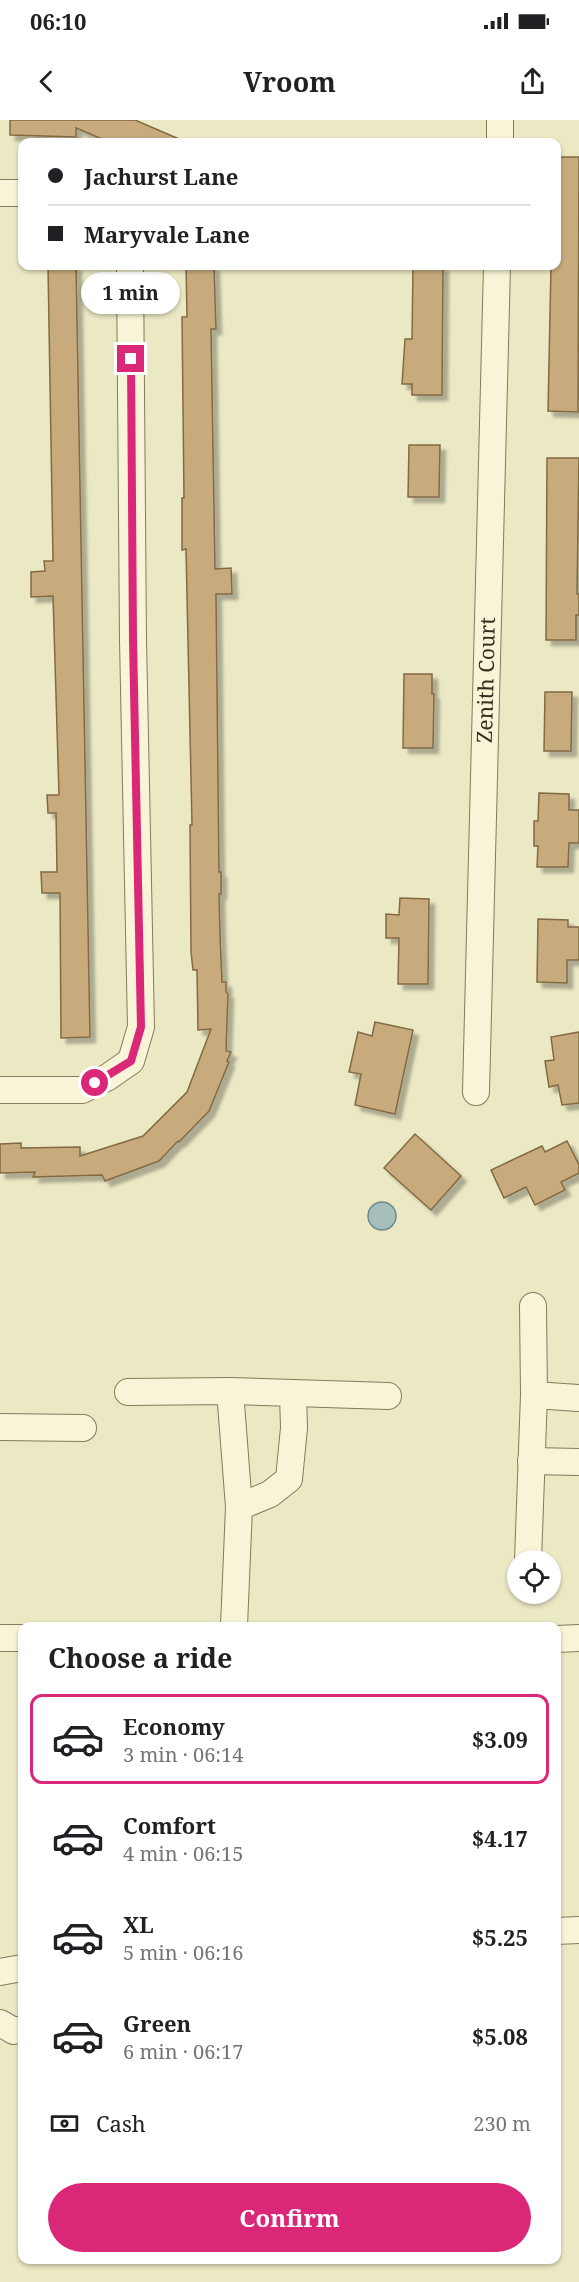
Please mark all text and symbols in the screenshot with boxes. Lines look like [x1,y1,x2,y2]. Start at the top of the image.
text: 06:10 [30,6,86,36]
text: Vroom [243,63,336,100]
icon: back [30,65,63,98]
icon: share [516,65,549,98]
text: Jachurst Lane [84,161,238,191]
text: Maryvale Lane [84,219,250,249]
callout: 1 min [82,272,180,314]
text: 1 min [102,279,159,306]
route end [117,345,144,372]
street label: Zenith Court [470,617,501,743]
route start [81,1069,108,1096]
map controls [507,1550,561,1604]
button: locate [507,1550,561,1604]
text: Choose a ride [48,1639,233,1676]
text: Economy [123,1711,225,1741]
icon: car [51,1712,105,1766]
text: $3.09 [472,1724,528,1754]
text: 3 min · 06:14 [123,1741,243,1768]
text: Comfort [123,1810,216,1840]
icon: car [51,1811,105,1865]
text: $4.17 [472,1823,528,1853]
text: 4 min · 06:15 [123,1840,243,1867]
text: XL [123,1909,154,1939]
icon: car [51,1910,105,1964]
text: $5.25 [472,1922,528,1952]
text: 5 min · 06:16 [123,1939,243,1966]
text: Green [123,2008,191,2038]
icon: car [51,2009,105,2063]
text: $5.08 [472,2021,528,2051]
text: 6 min · 06:17 [123,2038,243,2065]
icon: cash [48,2107,81,2140]
text: Cash [96,2108,146,2138]
text: 230 m [473,2110,531,2137]
button: Confirm [48,2183,531,2252]

